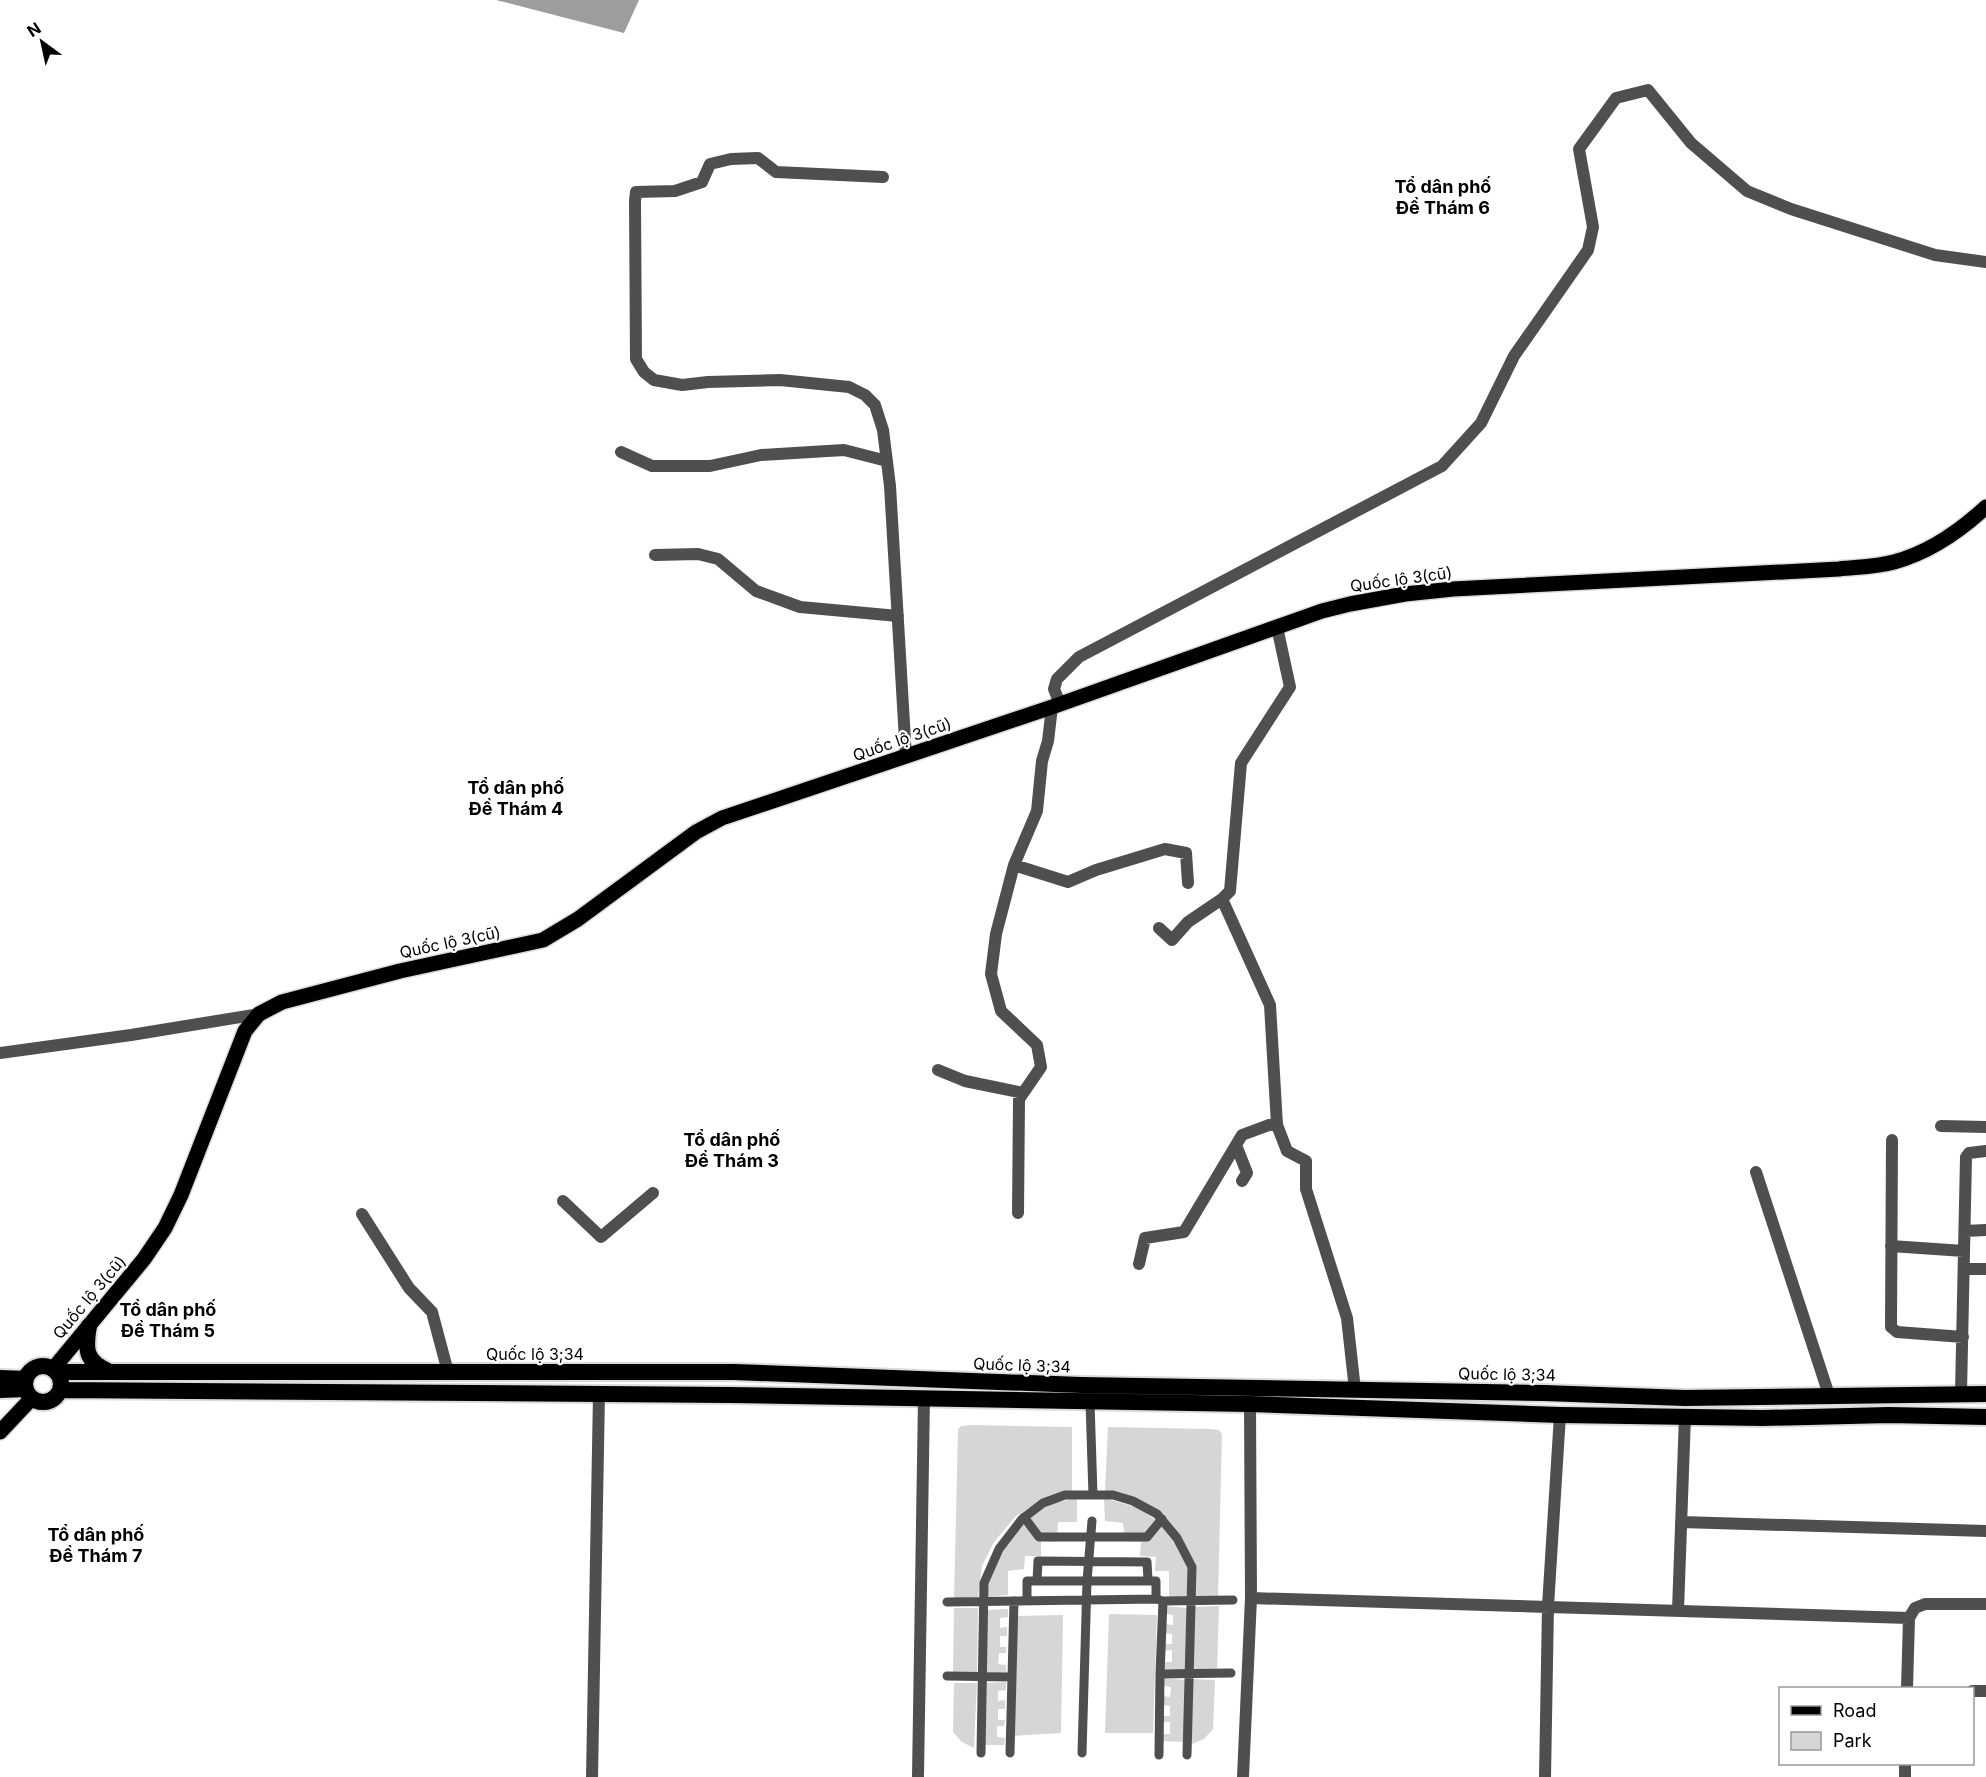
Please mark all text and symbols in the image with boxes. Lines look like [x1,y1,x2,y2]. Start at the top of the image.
north arrow [12,12,72,72]
text: N [23,18,44,41]
district label: Tổ dân phố Đề Thám 6 [1395,176,1491,218]
street label: Quốc lộ 3(cũ) [1349,562,1453,596]
street label: Quốc lộ 3(cũ) [850,713,954,765]
district label: Tổ dân phố Đề Thám 4 [468,777,564,819]
street label: Quốc lộ 3(cũ) [398,922,502,962]
district label: Tổ dân phố Đề Thám 3 [684,1129,780,1171]
street label: Quốc lộ 3(cũ) [48,1251,130,1343]
district label: Tổ dân phố Đề Thám 5 [120,1299,216,1341]
street label: Quốc lộ 3;34 [486,1344,584,1364]
street label: Quốc lộ 3;34 [973,1353,1071,1377]
street label: Quốc lộ 3;34 [1458,1363,1556,1385]
district label: Tổ dân phố Đề Thám 7 [48,1524,144,1566]
legend [1779,1687,1974,1765]
text: Road [1833,1700,1876,1721]
text: Park [1833,1730,1872,1751]

